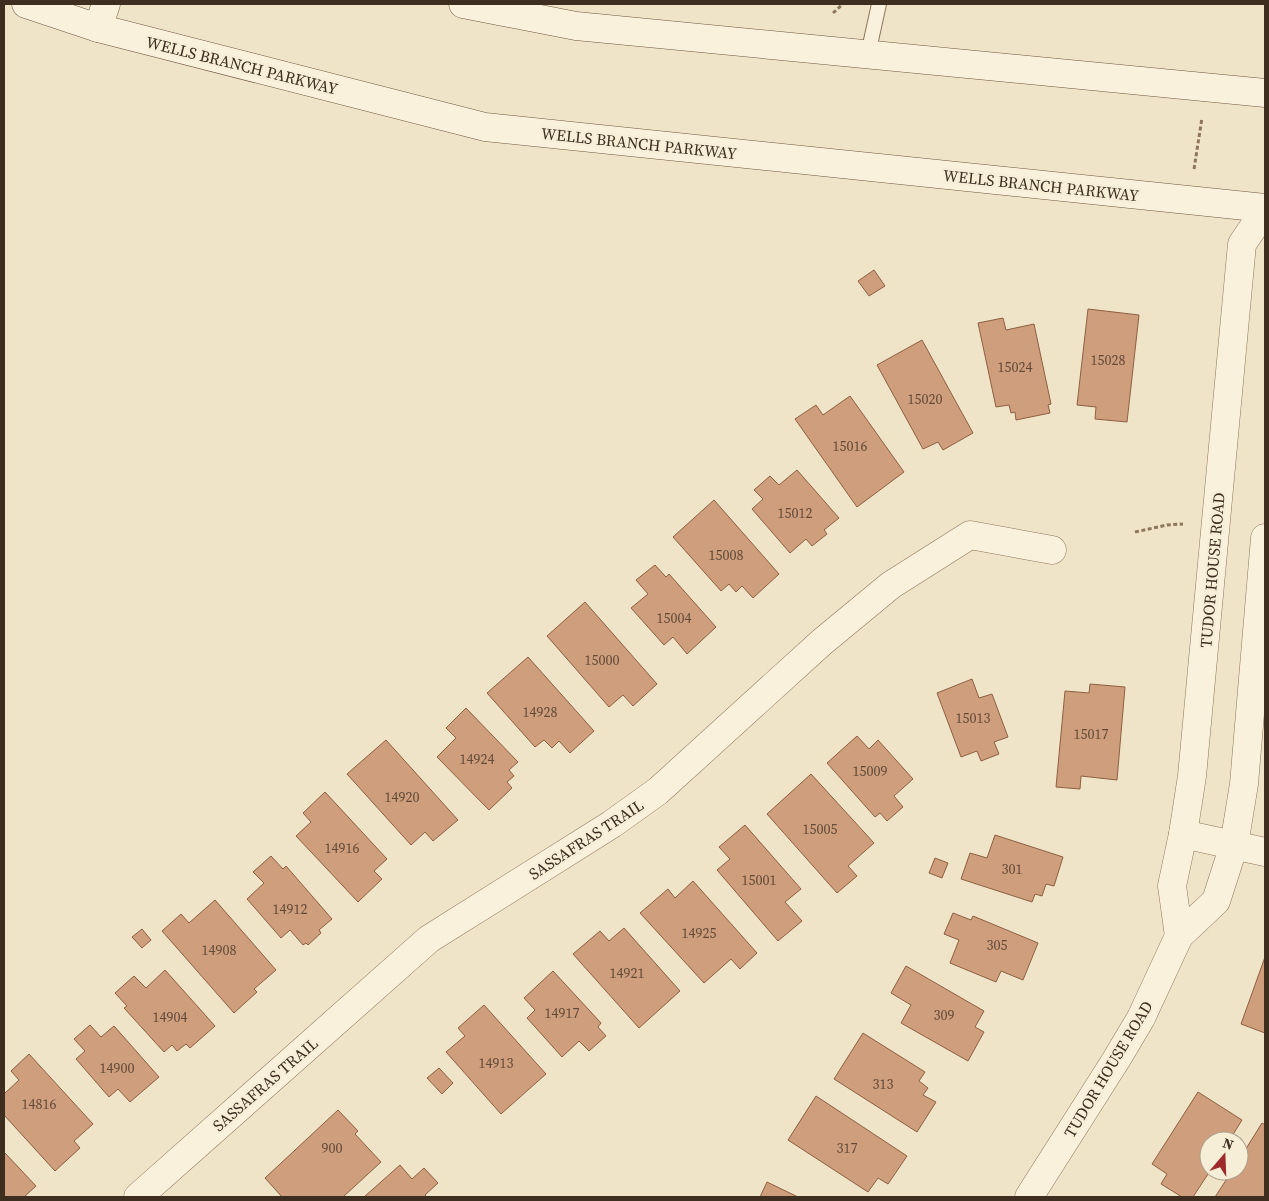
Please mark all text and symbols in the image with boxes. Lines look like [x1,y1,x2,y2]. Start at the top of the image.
street label: WELLS BRANCH PARKWAY [144,31,340,99]
street label: WELLS BRANCH PARKWAY [540,122,738,164]
street label: WELLS BRANCH PARKWAY [942,164,1140,206]
house number: 15028 [1091,350,1126,370]
house number: 15024 [998,357,1033,377]
house number: 15020 [908,389,943,409]
house number: 15016 [833,436,868,456]
street label: TUDOR HOUSE ROAD [1194,491,1230,649]
house number: 15012 [778,503,813,523]
house number: 15008 [709,545,744,565]
house number: 15004 [657,608,692,628]
house number: 15000 [585,650,620,670]
house number: 14928 [523,702,558,722]
house number: 15013 [956,708,991,728]
house number: 15017 [1074,724,1109,744]
house number: 14924 [460,749,495,769]
house number: 15009 [853,761,888,781]
house number: 14920 [385,787,420,807]
street label: SASSAFRAS TRAIL [524,794,648,884]
house number: 15005 [803,819,838,839]
house number: 14916 [325,838,360,858]
house number: 301 [1002,859,1023,879]
house number: 15001 [742,870,777,890]
house number: 14912 [273,899,308,919]
house number: 14925 [682,923,717,943]
house number: 305 [987,935,1008,955]
house number: 14908 [202,940,237,960]
house number: 14921 [610,963,645,983]
street label: TUDOR HOUSE ROAD [1058,997,1158,1141]
house number: 14917 [545,1003,580,1023]
house number: 309 [934,1005,955,1025]
house number: 14904 [153,1007,188,1027]
street label: SASSAFRAS TRAIL [208,1032,322,1136]
house number: 14913 [479,1053,514,1073]
house number: 14900 [100,1058,135,1078]
house number: 313 [873,1074,894,1094]
house number: 14816 [22,1094,57,1114]
north arrow [1199,1131,1249,1181]
text: N [1220,1133,1236,1155]
house number: 900 [322,1138,343,1158]
house number: 317 [837,1138,858,1158]

